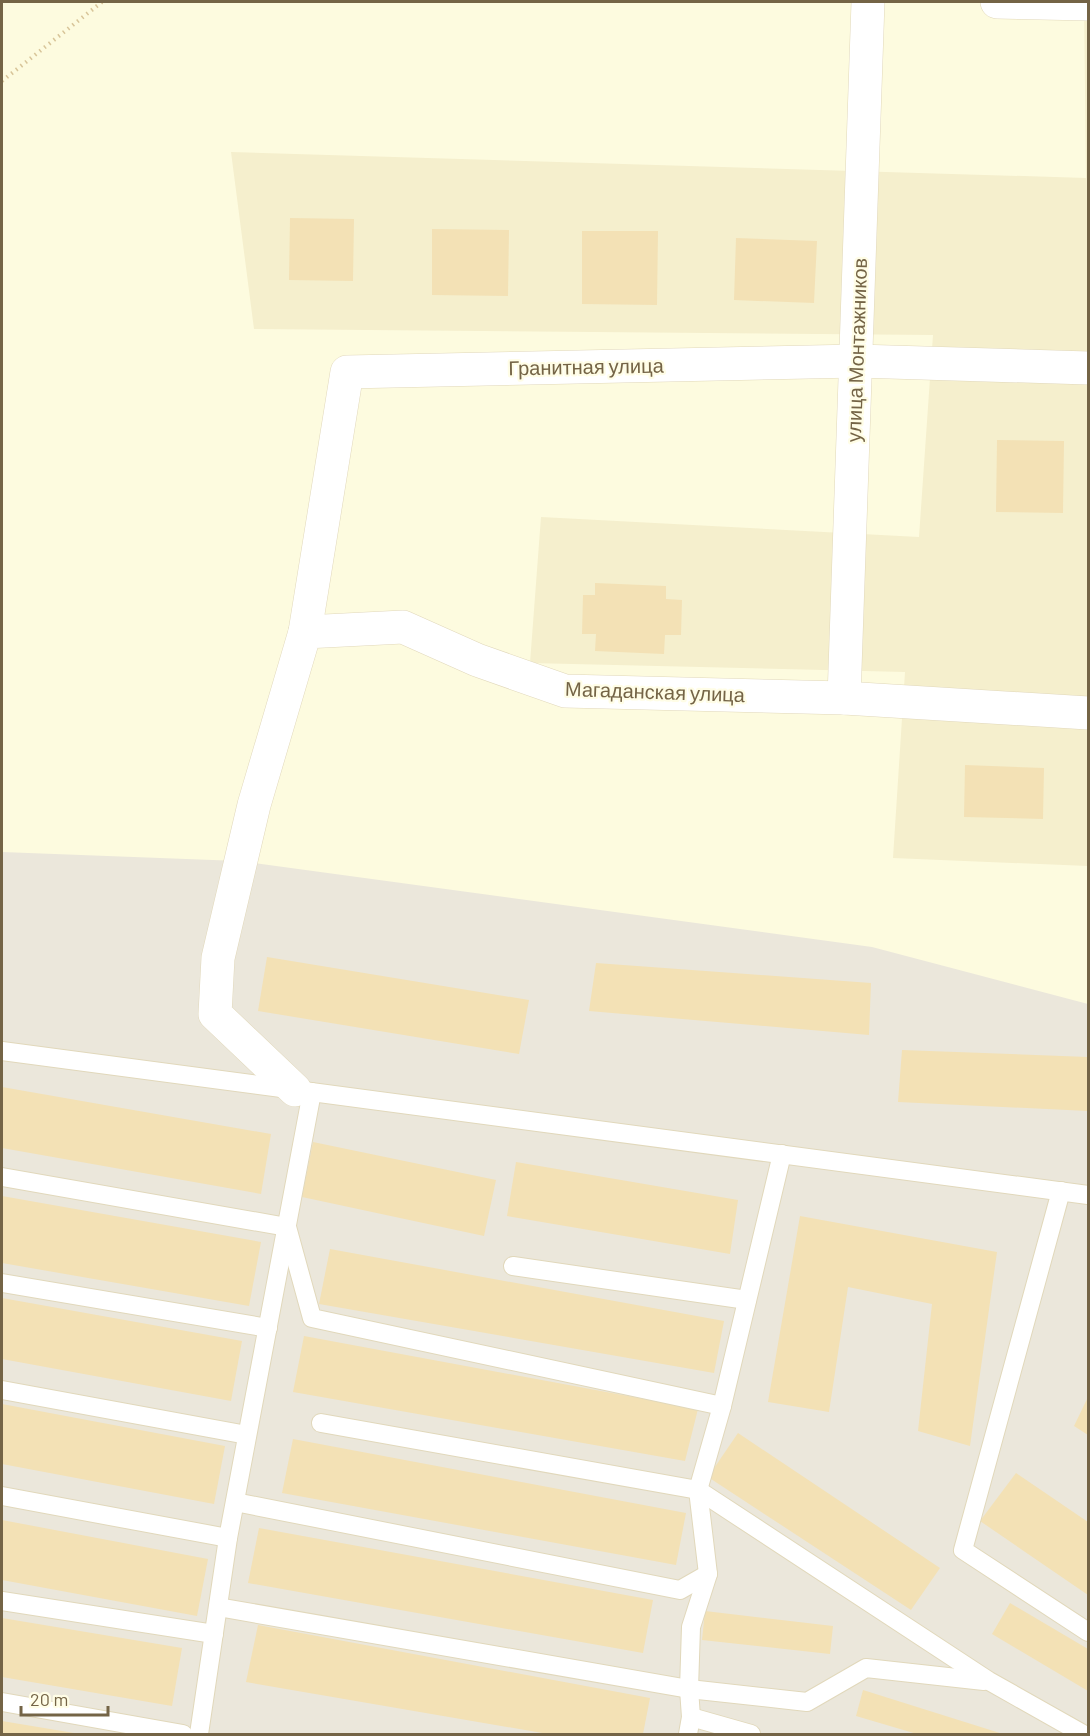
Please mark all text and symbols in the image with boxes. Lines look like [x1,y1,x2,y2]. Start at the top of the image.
street label: улица Монтажников [841,257,871,443]
street label: Гранитная улица [508,353,665,379]
street label: Магаданская улица [565,676,746,706]
scale bar [21,1679,108,1717]
text: 20 m [30,1688,68,1710]

